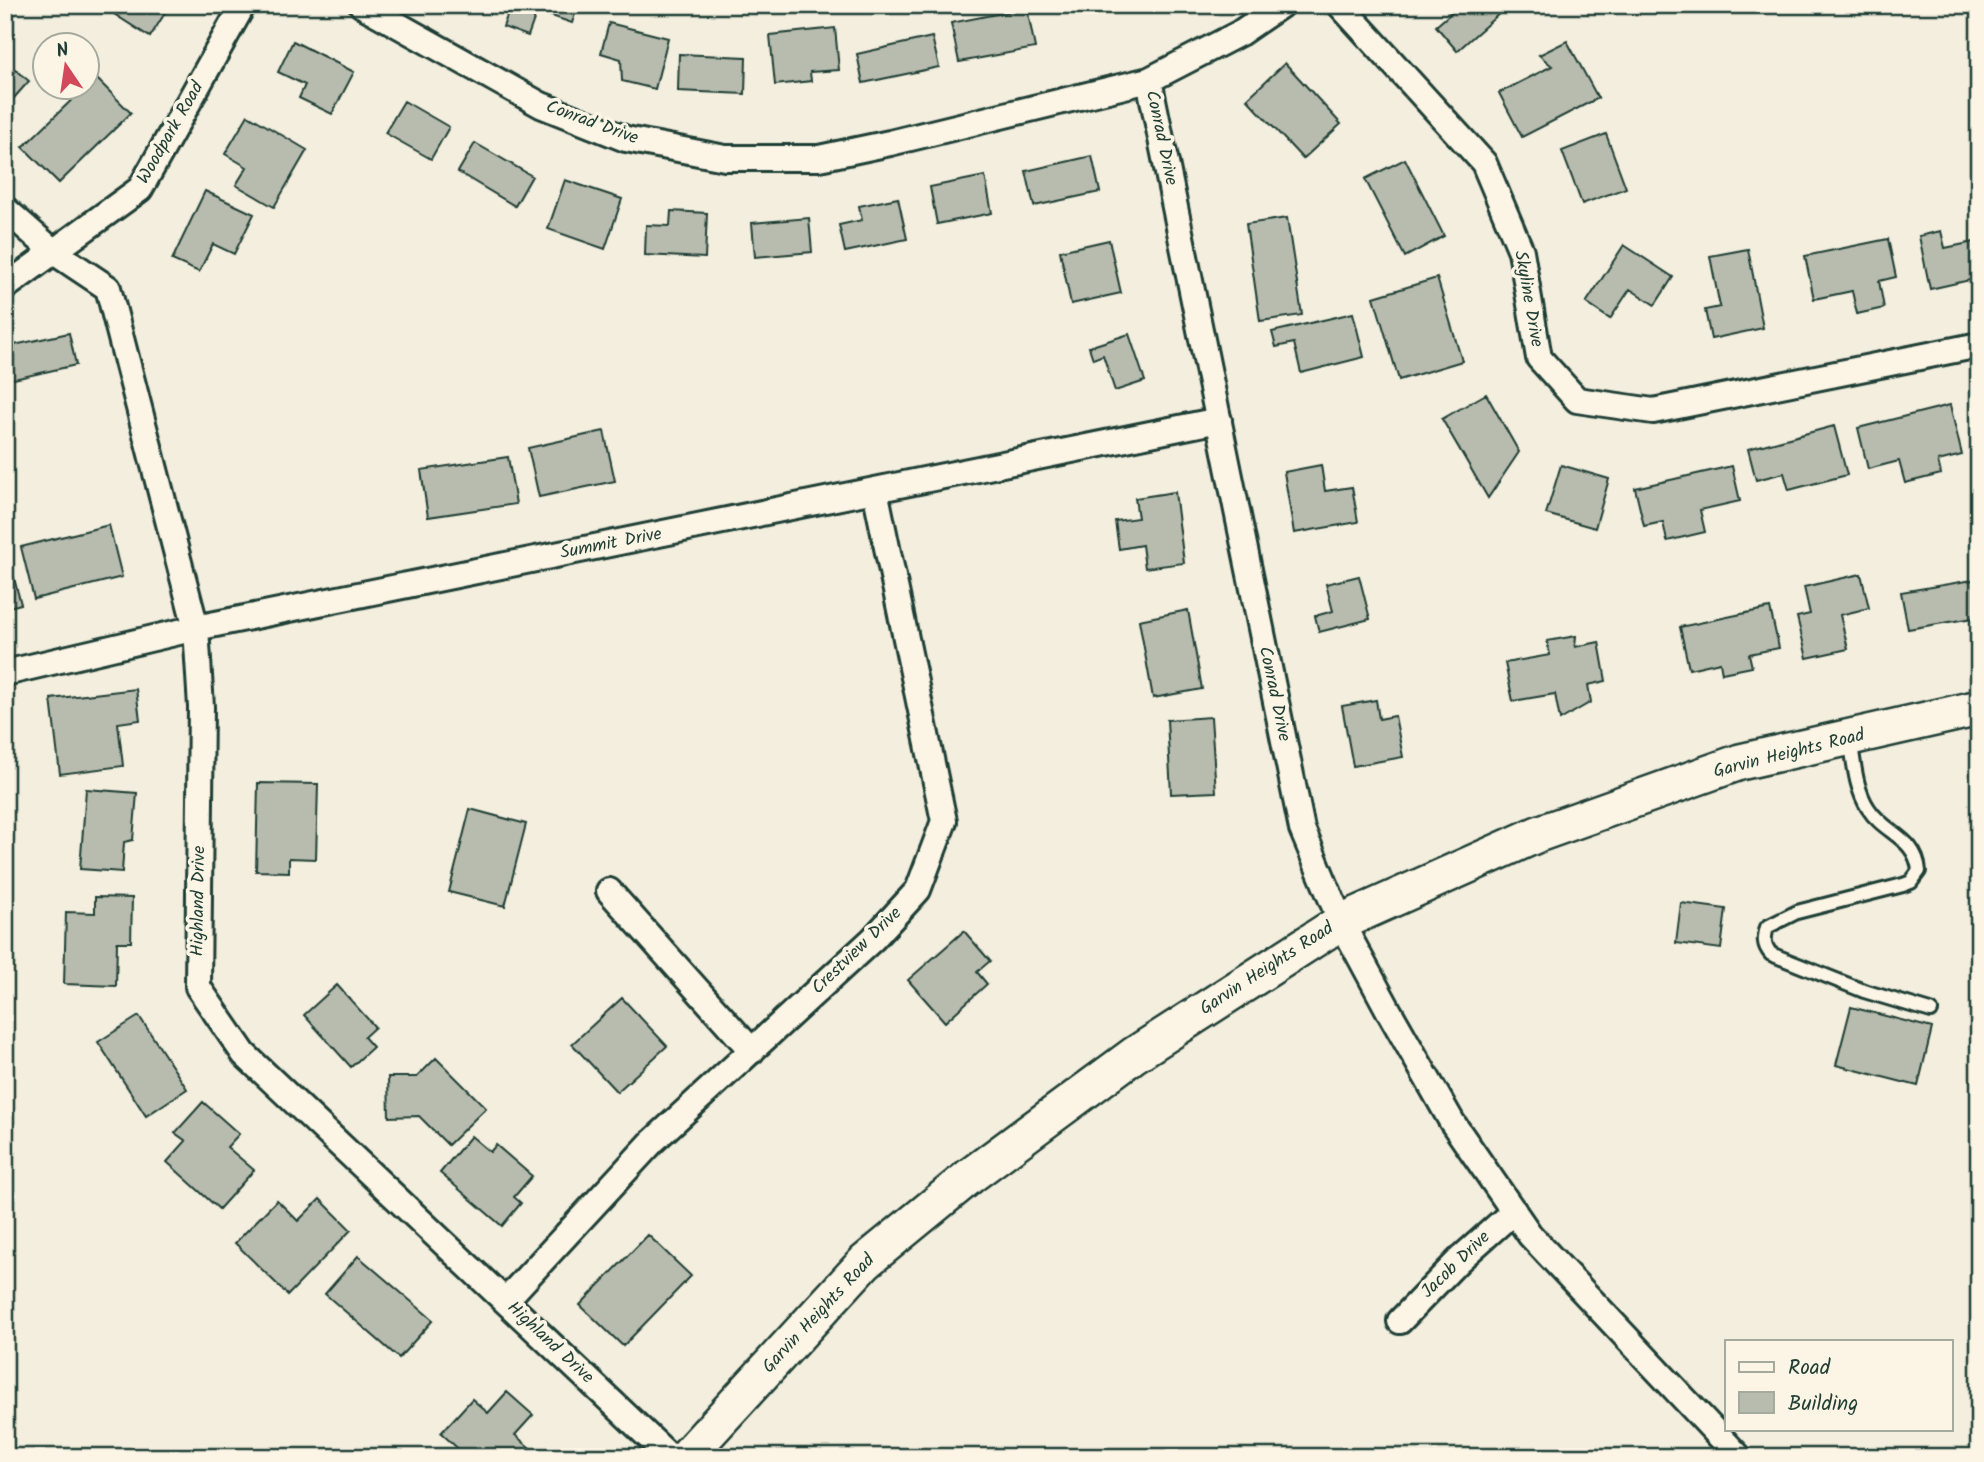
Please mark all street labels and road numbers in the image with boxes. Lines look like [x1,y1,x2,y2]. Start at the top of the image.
street label: Woodpark Road [130,75,213,190]
street label: Conrad Drive [1137,88,1185,188]
street label: Conrad Drive [542,93,642,153]
street label: Skyline Drive [1505,248,1551,350]
street label: Summit Drive [558,520,664,568]
street label: Conrad Drive [1250,644,1298,744]
street label: Garvin Heights Road [1710,721,1869,787]
street label: Highland Drive [184,845,214,957]
street label: Crestview Drive [805,900,909,1002]
street label: Garvin Heights Road [1194,914,1341,1023]
street label: Jacob Drive [1415,1224,1497,1306]
street label: Garvin Heights Road [756,1247,883,1380]
street label: Highland Drive [500,1295,600,1391]

